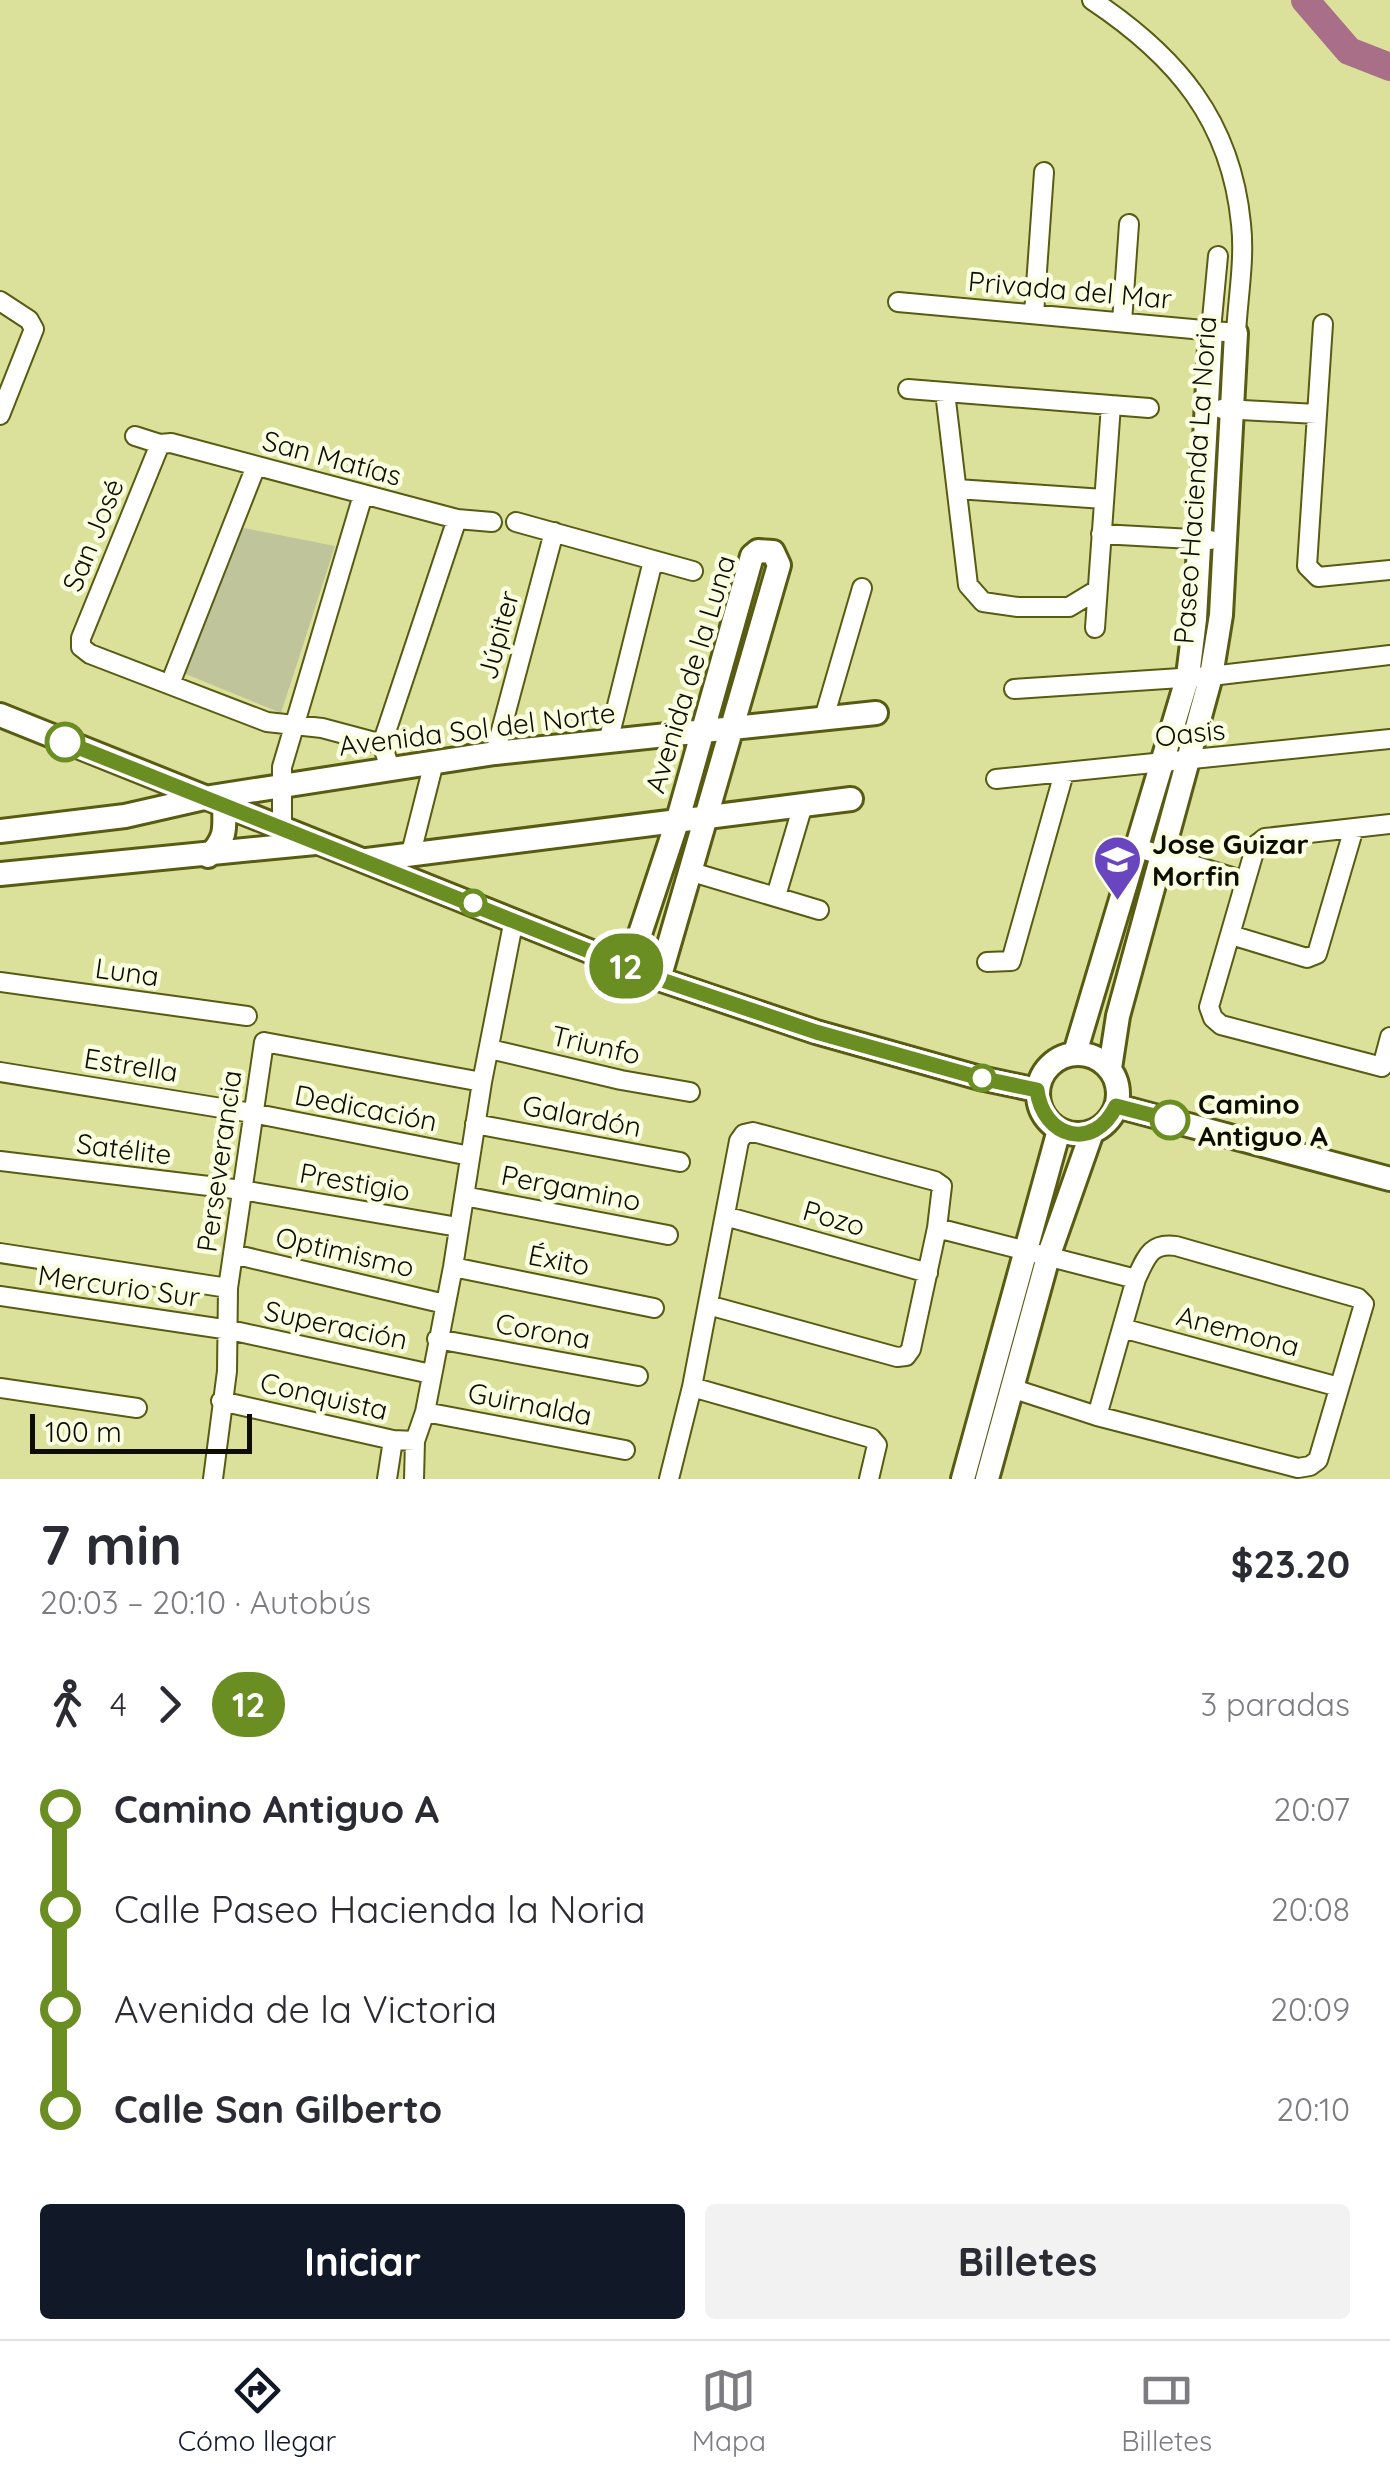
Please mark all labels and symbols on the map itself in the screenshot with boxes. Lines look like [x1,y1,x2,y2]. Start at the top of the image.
street label: Privada del Mar [967,263,1174,316]
street label: Paseo Hacienda La Noria [1166,315,1223,645]
street label: San Matías [259,422,405,493]
street label: San José [54,473,131,596]
street label: Avenida de la Luna [637,551,742,797]
street label: Júpiter [469,586,526,683]
street label: Avenida Sol del Norte [337,694,617,763]
street label: Oasis [1153,711,1227,754]
unlabelled marker [46,723,84,761]
place label: Jose Guizar Morfin [1152,826,1309,893]
school or university icon: Jose Guizar Morfin [1091,834,1143,902]
unlabelled marker [460,890,486,916]
line badge: 12 [581,934,671,998]
street label: Luna [93,950,161,993]
street label: Triunfo [548,1017,644,1072]
street label: Estrella [82,1040,180,1089]
unlabelled marker [969,1065,995,1091]
street label: Perseverancia [188,1068,249,1254]
street label: Dedicación [292,1077,440,1138]
place label: Camino Antiguo A [1198,1086,1328,1153]
street label: Galardón [520,1087,645,1144]
marker: Camino Antiguo A [1151,1101,1189,1139]
street label: Satélite [75,1125,174,1172]
street label: Prestigio [297,1155,413,1208]
street label: Pergamino [498,1157,644,1218]
street label: Pozo [799,1192,869,1243]
street label: Optimismo [272,1219,418,1284]
street label: Éxito [525,1236,593,1283]
street label: Mercurio Sur [36,1257,203,1314]
street label: Superación [261,1292,411,1357]
street label: Anemona [1173,1297,1303,1364]
street label: Corona [493,1305,593,1356]
street label: Conquista [257,1364,391,1427]
street label: Guirnalda [465,1374,595,1433]
scale bar [30,1409,252,1454]

